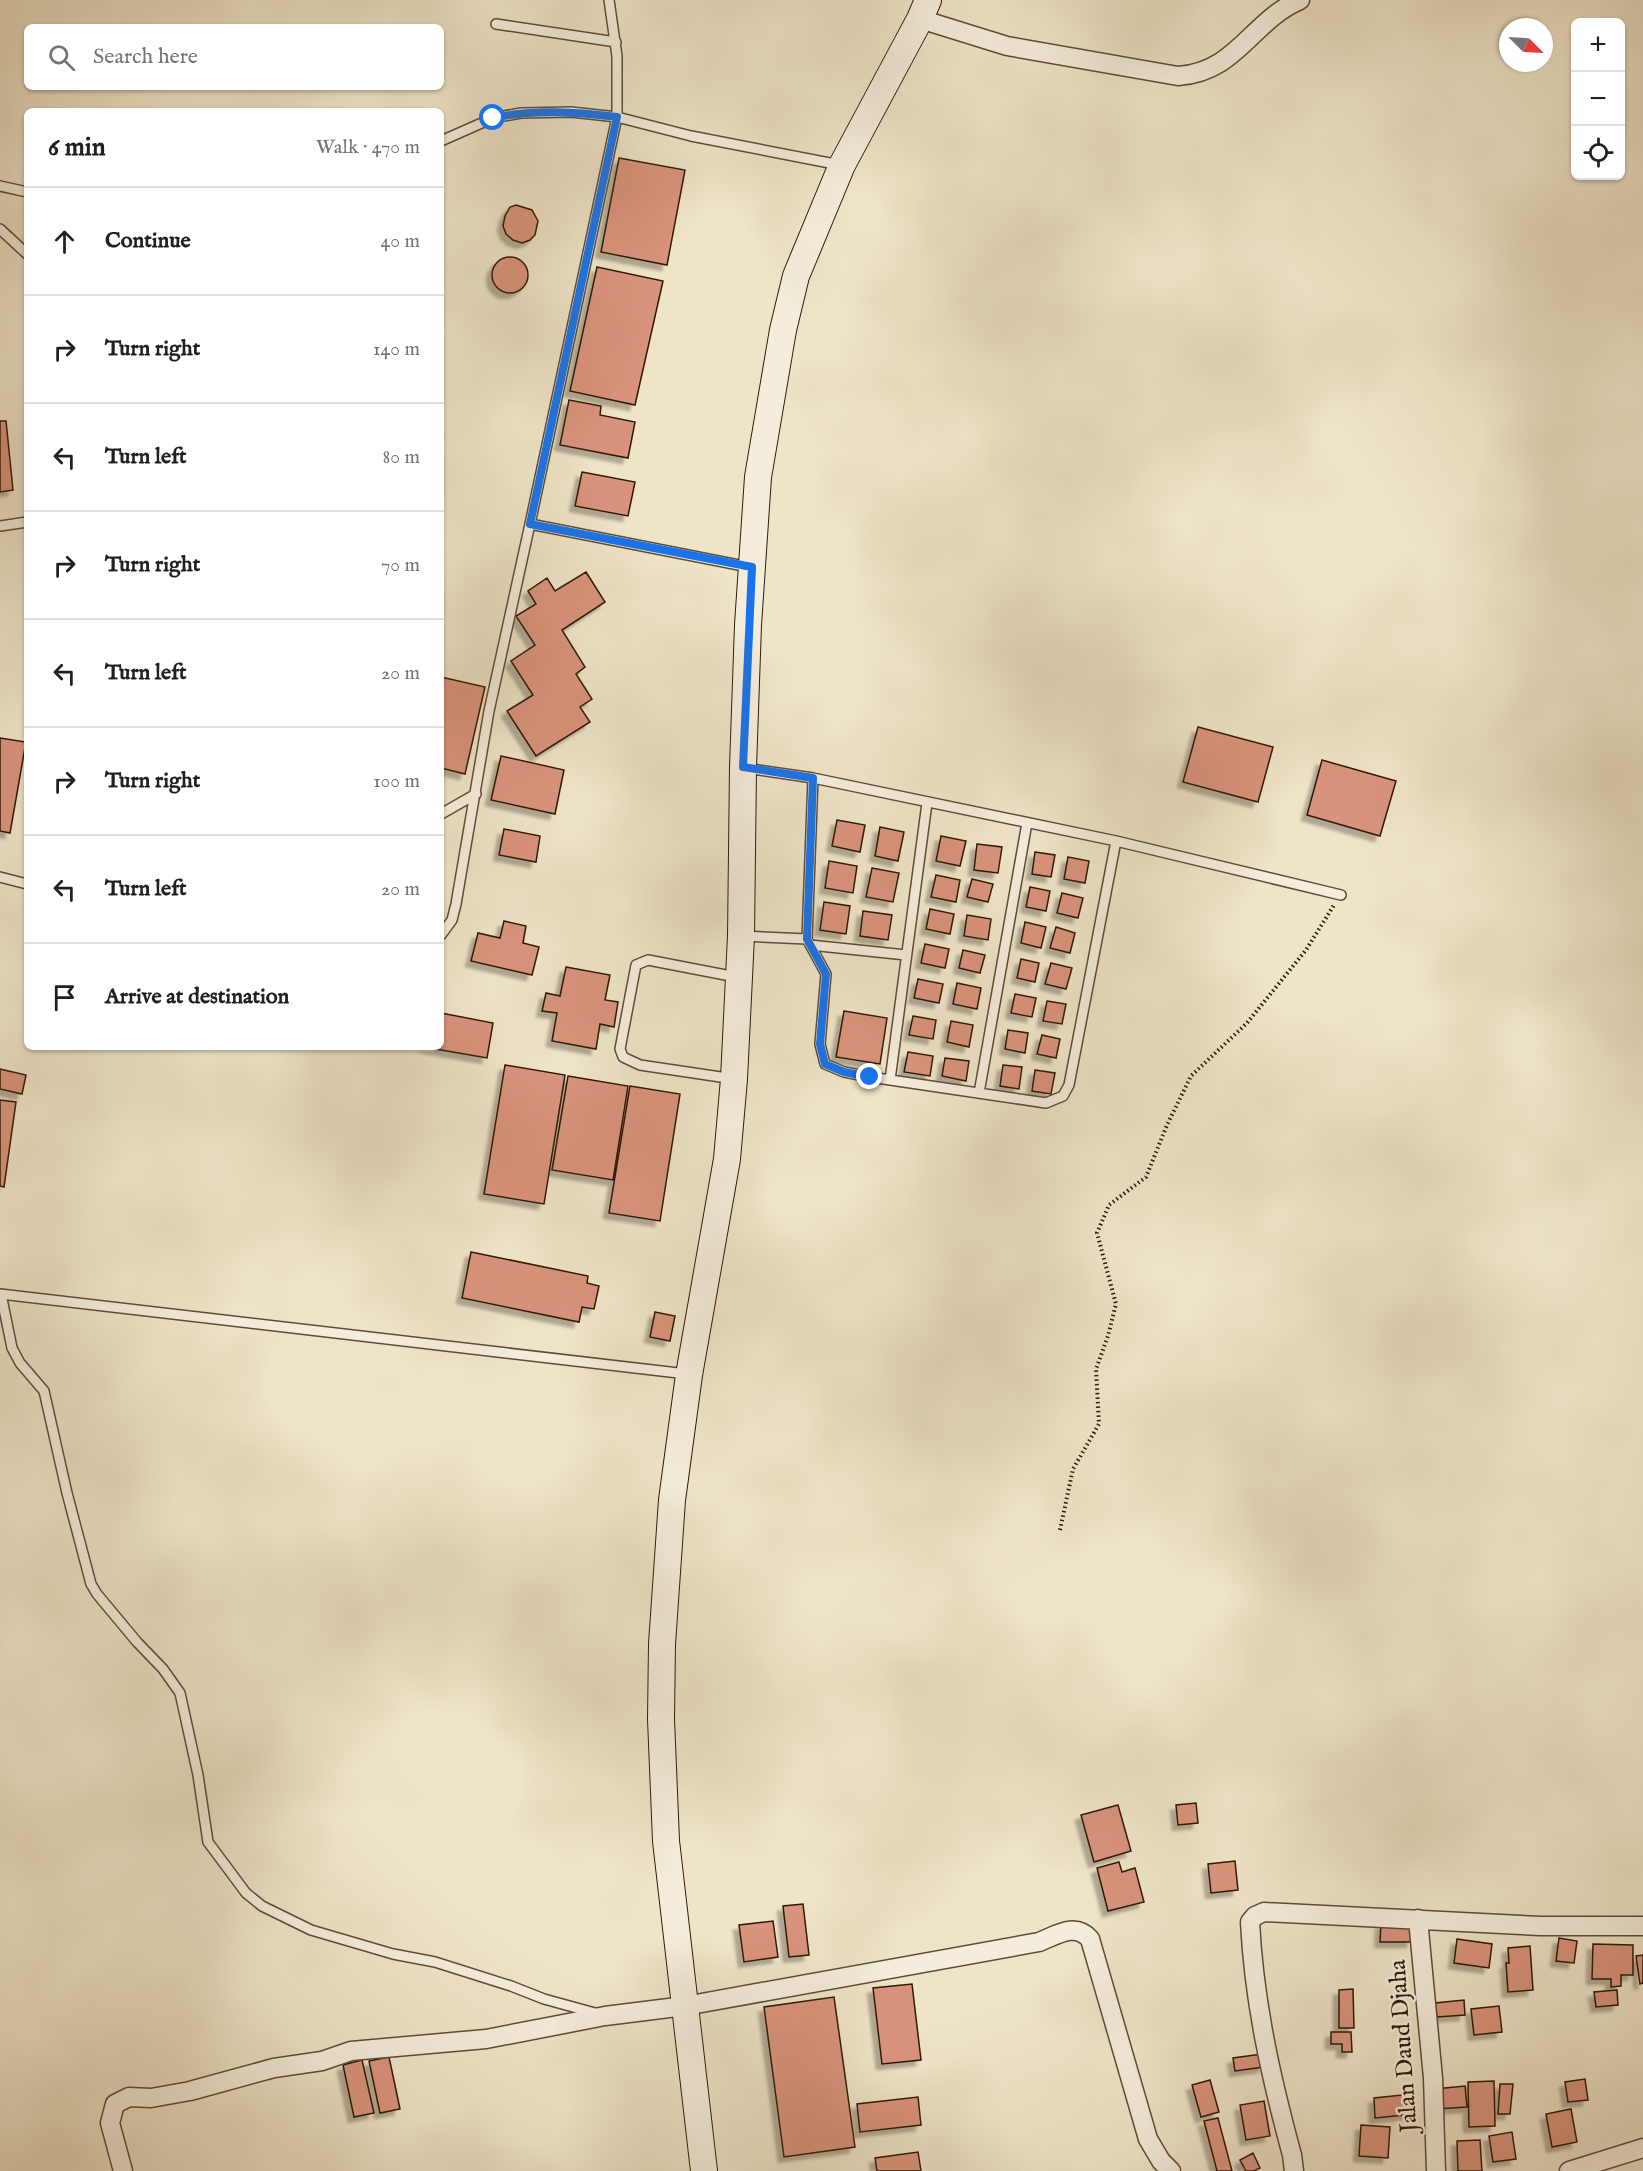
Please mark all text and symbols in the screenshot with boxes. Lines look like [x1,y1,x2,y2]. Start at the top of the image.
north arrow [1499,18,1553,72]
map controls [1571,18,1625,180]
button: + [1571,18,1625,72]
search box [24,24,444,90]
icon: search [45,41,78,74]
text: Search here [93,43,198,71]
button: − [1571,72,1625,126]
route start [479,104,505,130]
button: locate [1571,126,1625,180]
text: 6 min [48,131,106,164]
text: Walk · 470 m [316,135,420,160]
icon: ahead [48,225,81,258]
text: Continue [105,227,191,255]
text: 40 m [381,229,420,254]
icon: right [48,333,81,366]
text: Turn right [105,335,200,363]
text: 140 m [373,337,420,362]
icon: left [48,441,81,474]
text: Turn left [105,443,187,471]
text: 80 m [383,445,420,470]
icon: right [48,549,81,582]
text: Turn right [105,551,200,579]
text: 70 m [381,553,420,578]
icon: left [48,657,81,690]
text: Turn left [105,659,187,687]
text: 20 m [381,661,420,686]
icon: right [48,765,81,798]
text: Turn right [105,767,200,795]
text: 100 m [373,769,420,794]
icon: left [48,873,81,906]
text: Turn left [105,875,187,903]
text: 20 m [381,877,420,902]
icon: arrive [48,981,81,1014]
text: Arrive at destination [105,983,289,1011]
route end [856,1063,882,1089]
street label: Jalan Daud Djaha [1382,1958,1426,2136]

